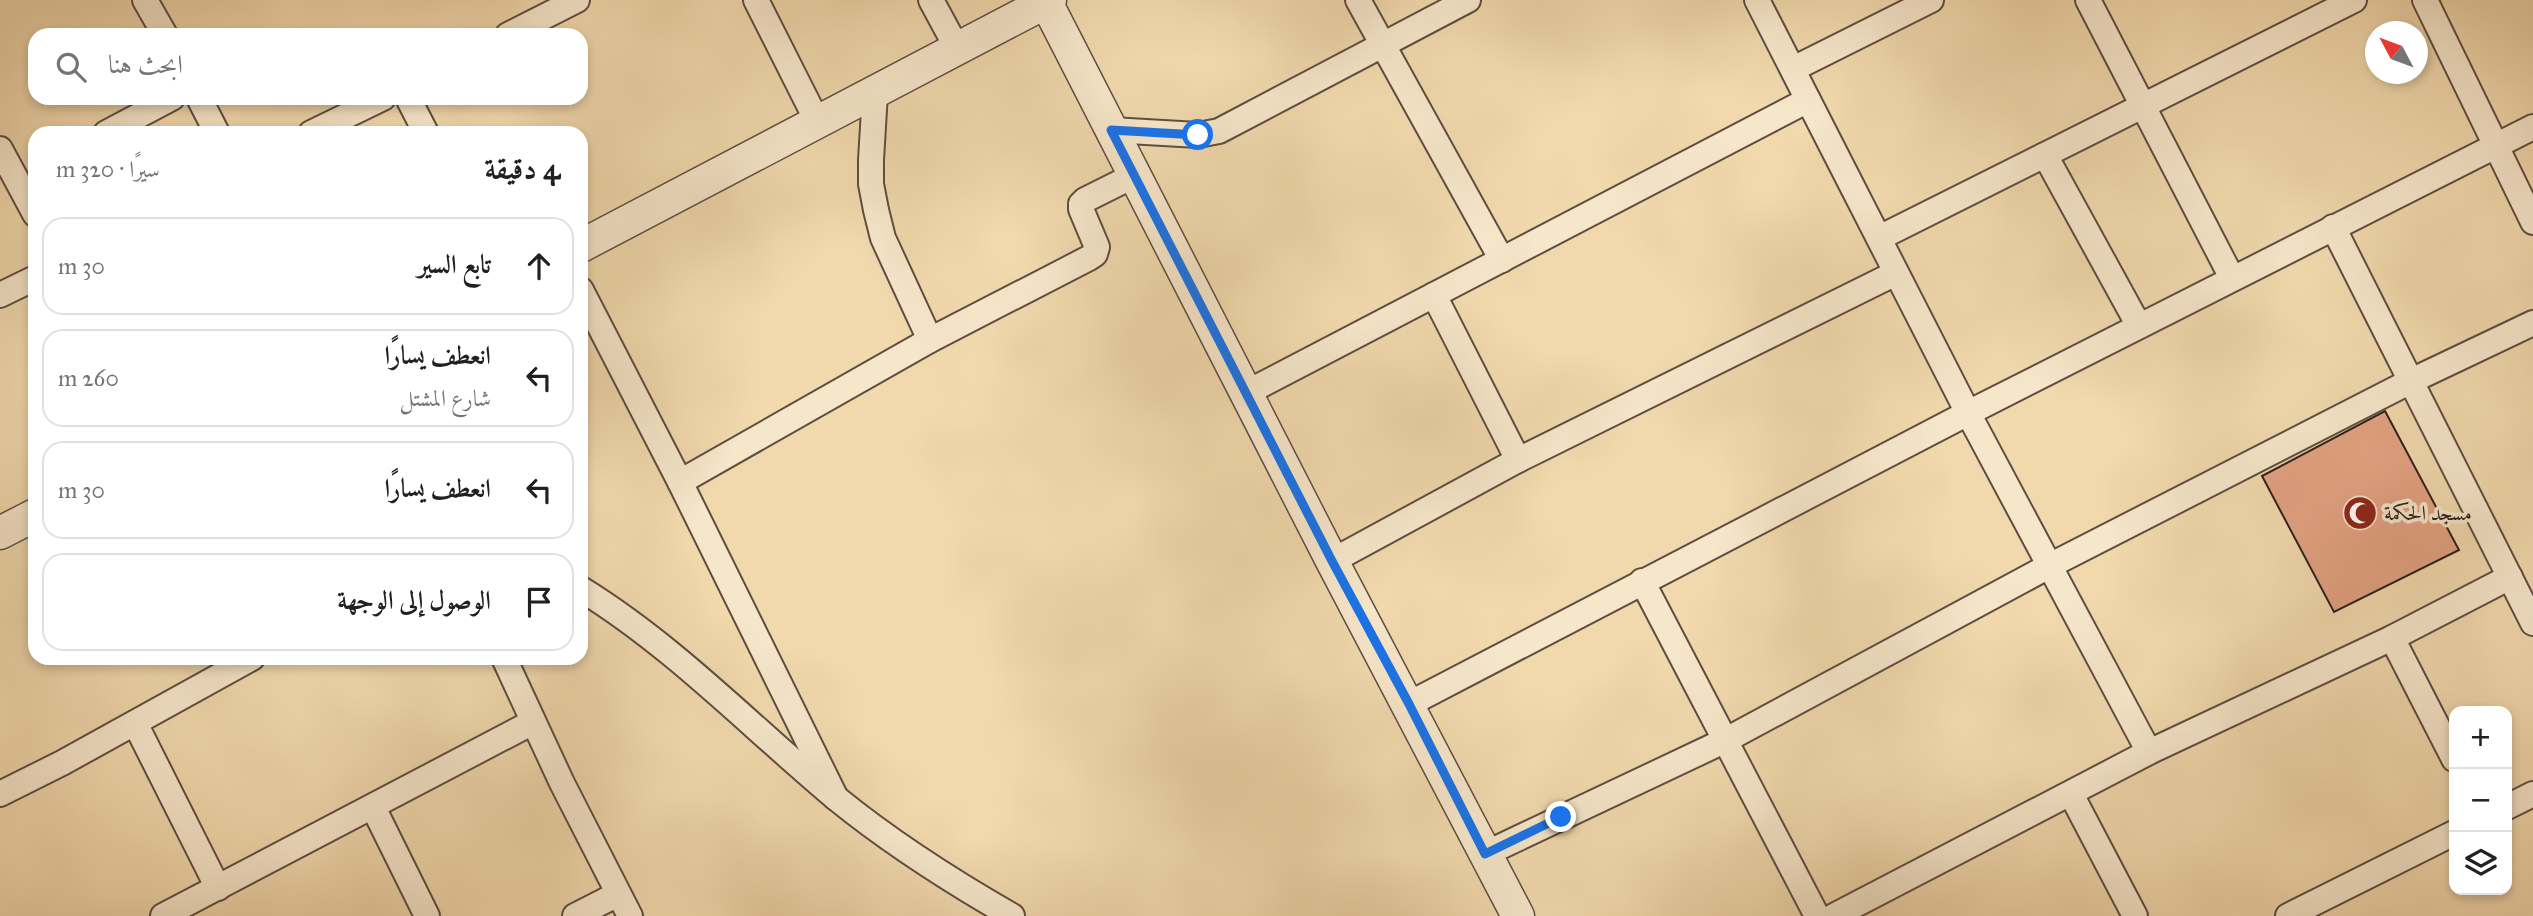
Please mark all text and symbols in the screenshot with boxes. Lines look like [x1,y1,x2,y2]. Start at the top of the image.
north arrow [2365,21,2428,84]
search box [28,28,588,105]
icon: search [52,48,90,86]
text: ابحث هنا [108,48,183,80]
route start [1182,119,1213,150]
text: 4 دقيقة [484,151,560,187]
text: سيرًا · 320 m [56,155,160,183]
icon: ahead [520,247,558,285]
text: تابع السير [418,248,491,280]
text: 30 m [58,252,105,280]
text: انعطف يسارًا [384,339,491,371]
icon: left [520,359,558,397]
text: 260 m [58,364,119,392]
text: شارع المشتل [399,384,491,412]
icon: left [520,471,558,509]
text: انعطف يسارًا [384,472,491,504]
text: 30 m [58,476,105,504]
mosque icon: مسجد الحكمة [2341,494,2379,532]
place label: مسجد الحكمة [2384,500,2472,526]
icon: arrive [520,583,558,621]
text: الوصول إلى الوجهة [337,584,491,616]
map controls [2449,706,2512,895]
button: + [2449,706,2512,769]
button: − [2449,769,2512,832]
route end [1545,801,1576,832]
button: layers [2449,832,2512,895]

